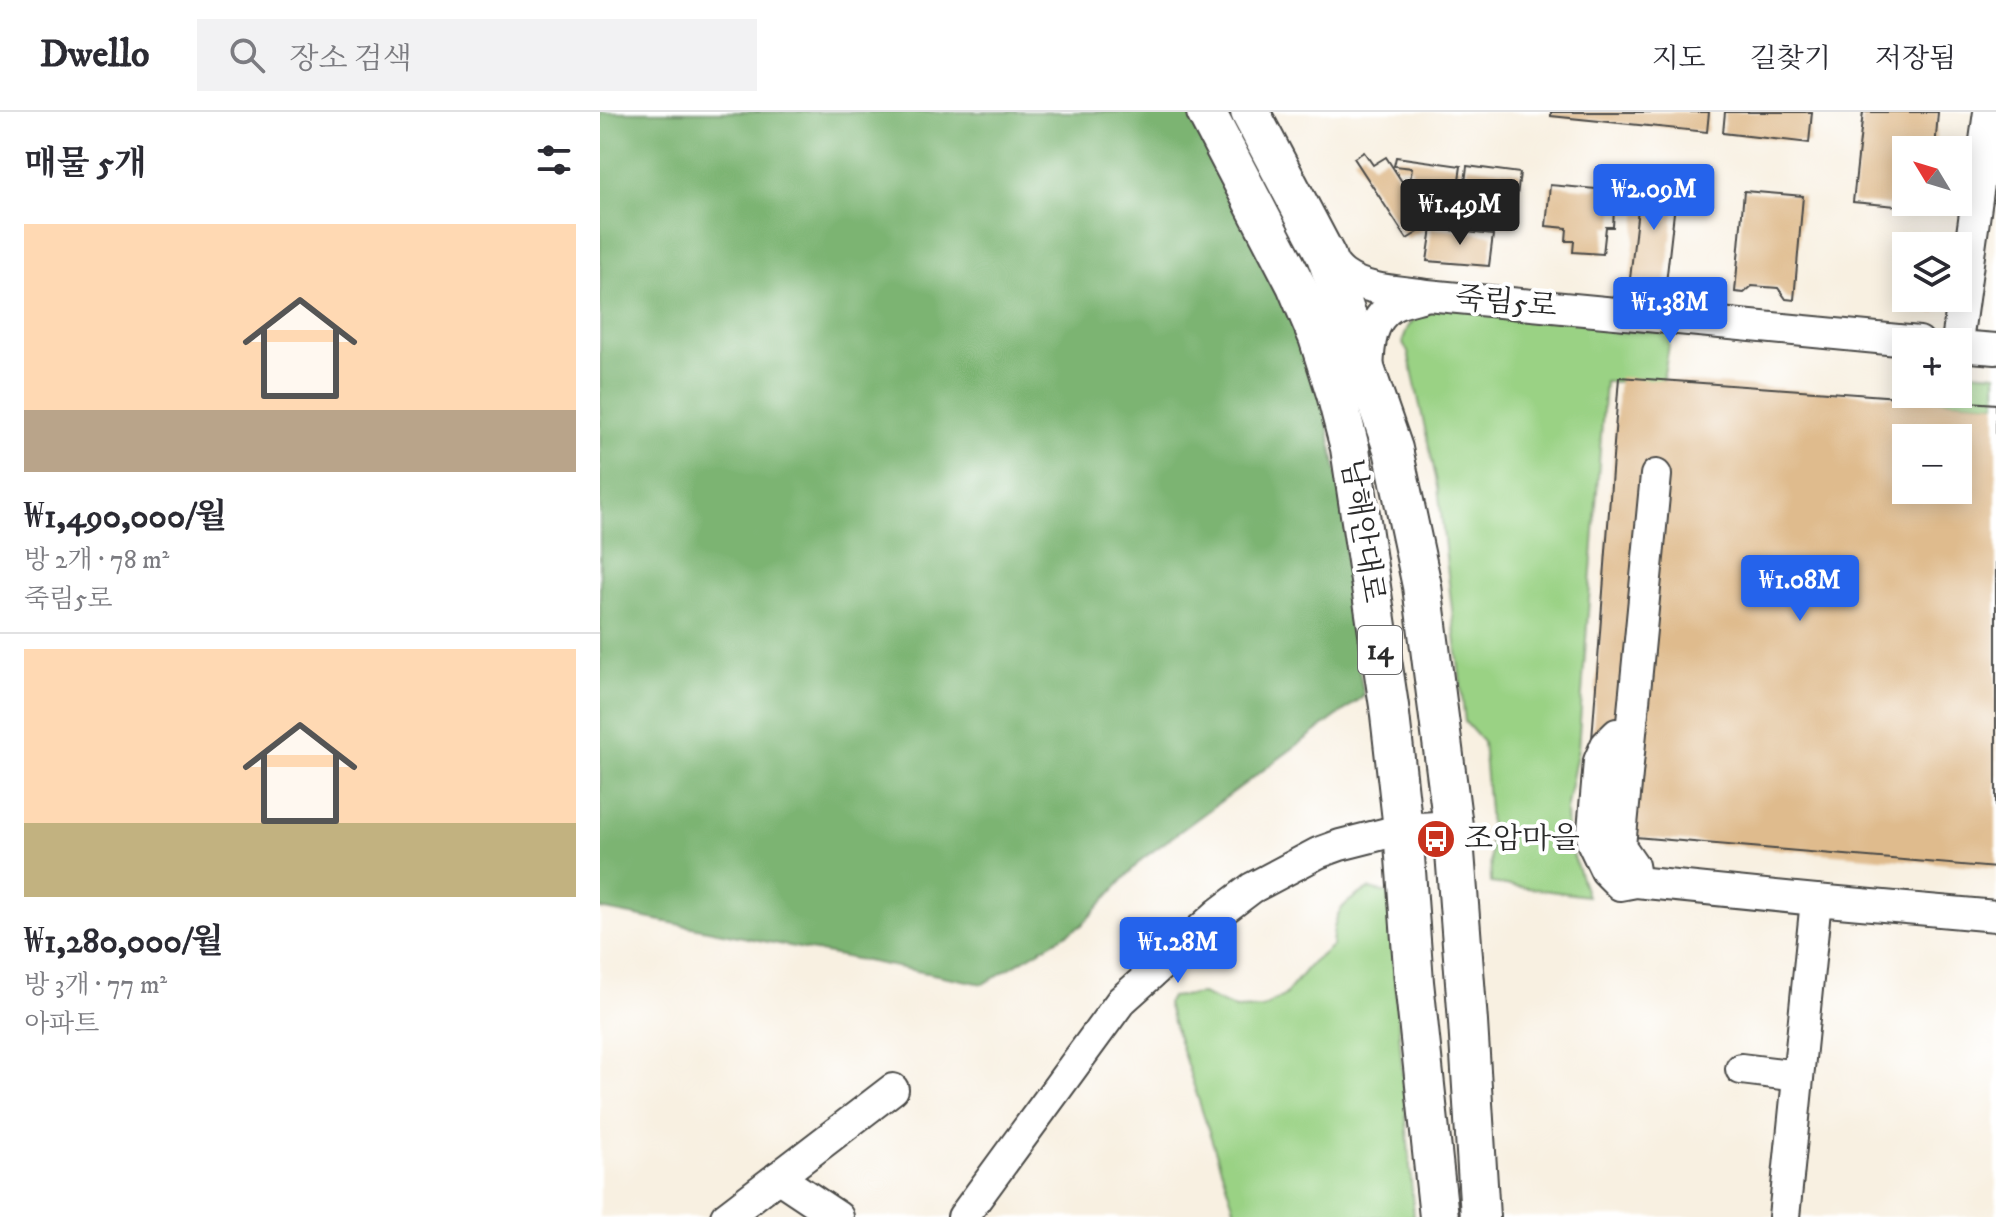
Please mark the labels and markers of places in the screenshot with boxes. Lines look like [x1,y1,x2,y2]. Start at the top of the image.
pin: ₩2.09M [1589,164,1719,232]
pin: ₩1.49M [1395,179,1525,247]
pin: ₩1.38M [1605,277,1735,345]
pin: ₩1.08M [1735,555,1865,623]
bus stop icon: 조암마을 [1415,818,1457,860]
place label: 조암마을 [1464,821,1580,858]
pin: ₩1.28M [1113,917,1243,985]

